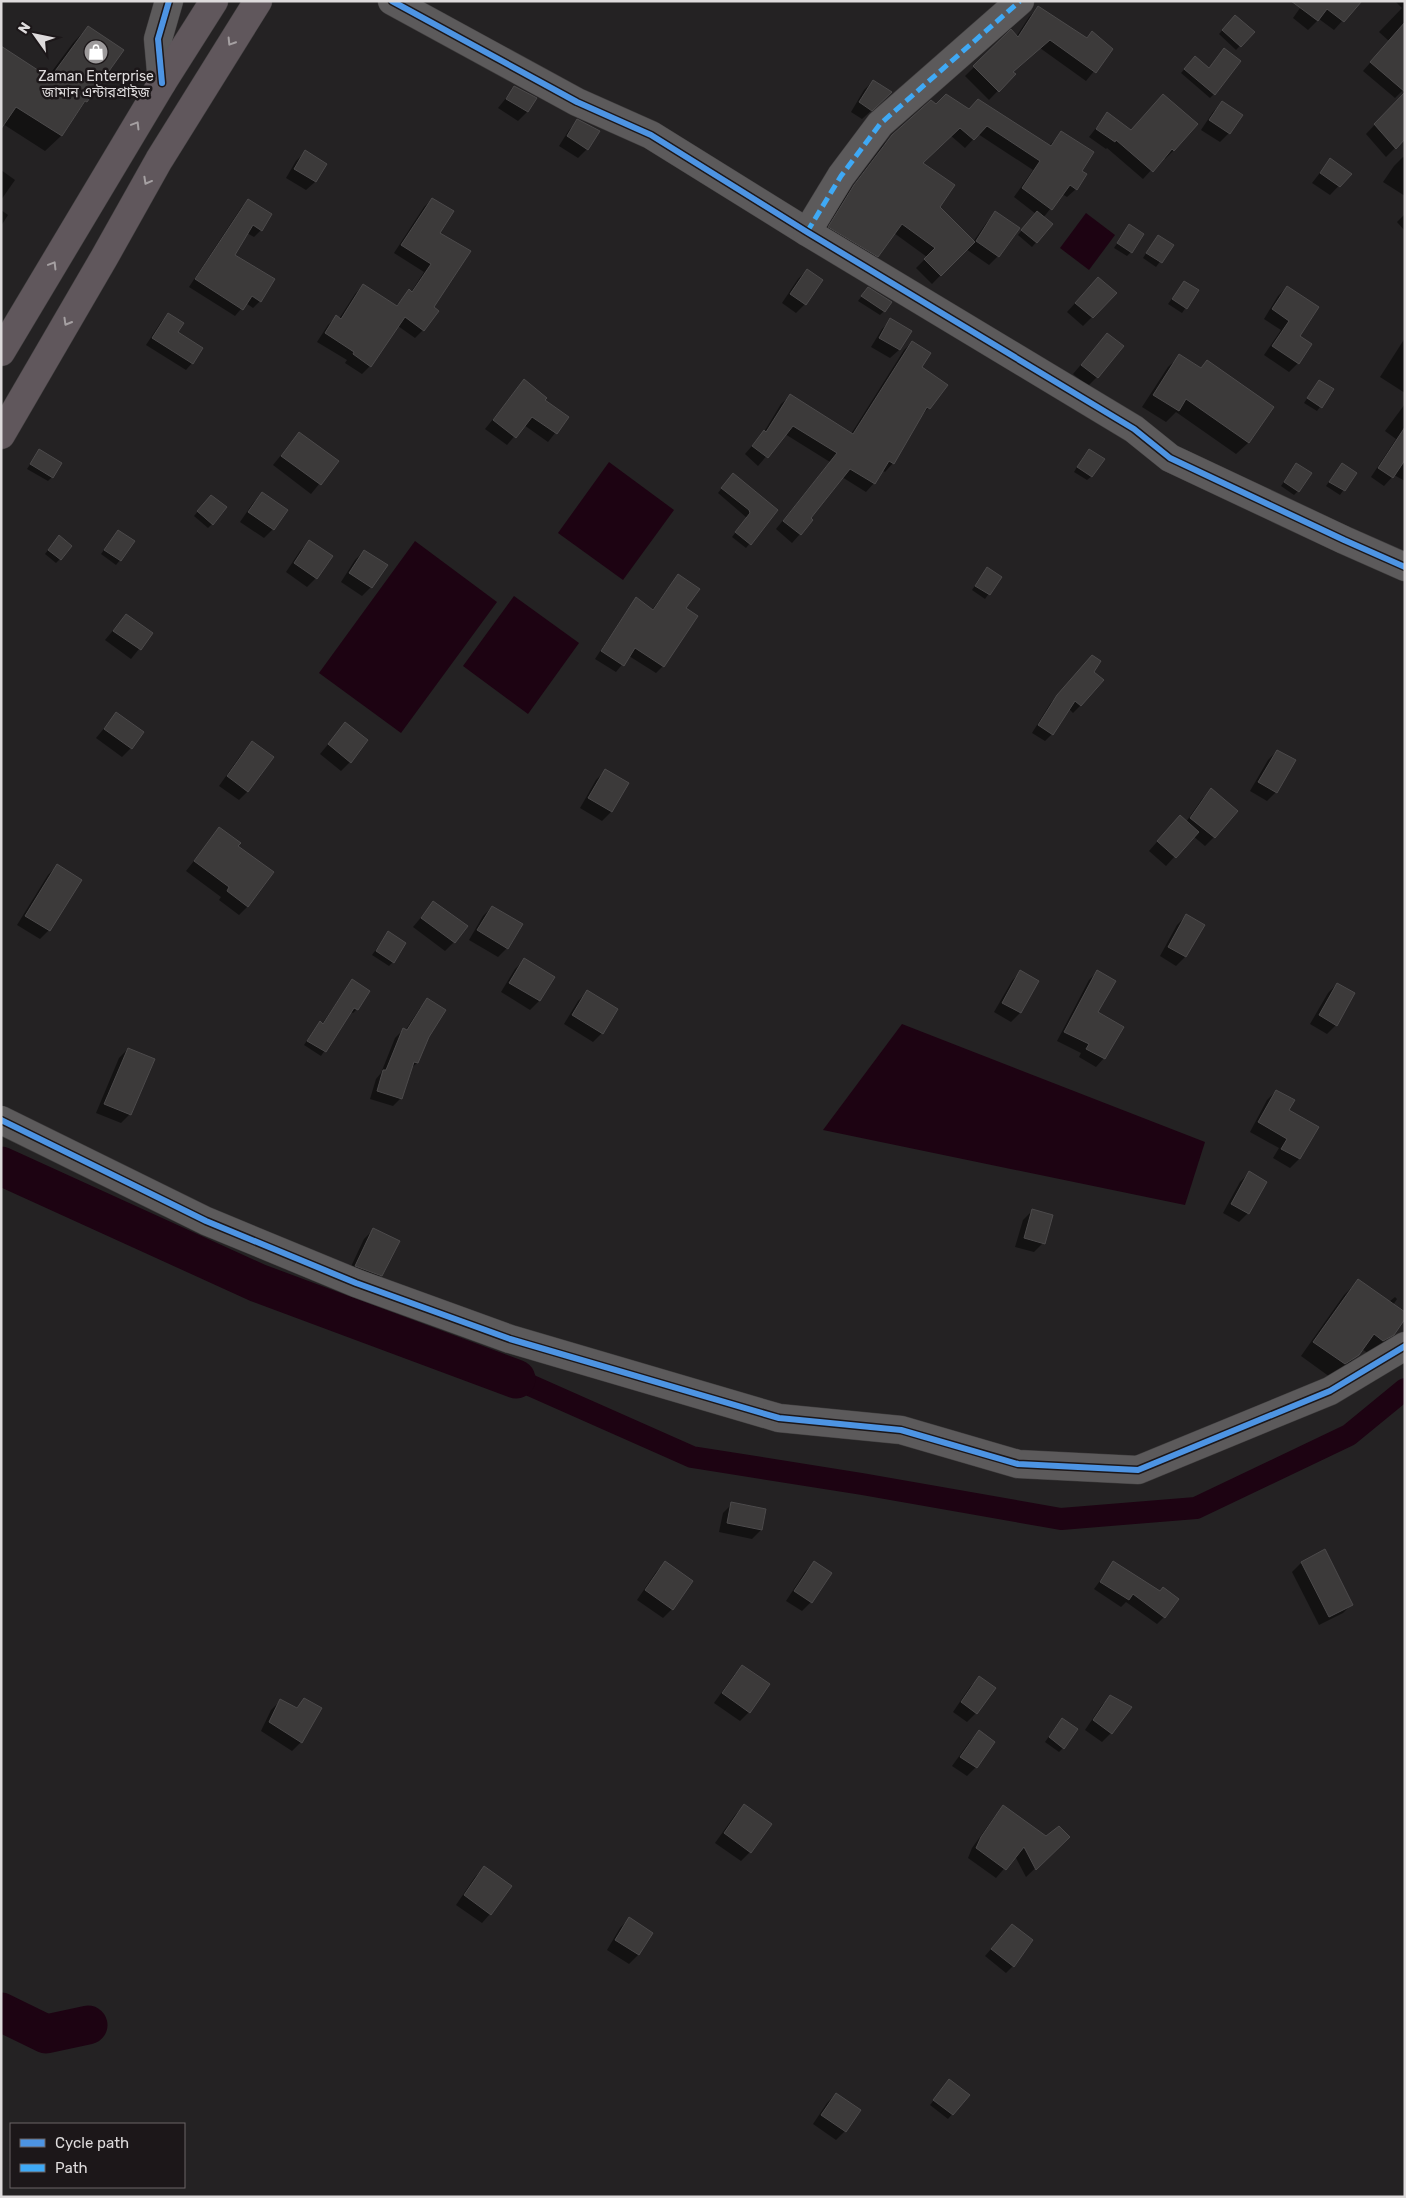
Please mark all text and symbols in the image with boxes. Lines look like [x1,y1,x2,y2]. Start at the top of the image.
north arrow [10,10,60,60]
text: N [15,19,34,37]
one-way arrow [228,36,237,46]
shop icon: Zaman Enterprise জামান এন্টারপ্রাইজ [83,39,109,65]
place label: Zaman Enterprise জামান এন্টারপ্রাইজ [38,68,154,101]
one-way arrow [130,122,140,131]
one-way arrow [143,176,153,185]
one-way arrow [47,261,57,270]
one-way arrow [63,317,73,326]
legend [10,2123,185,2188]
text: Cycle path [55,2134,129,2152]
text: Path [55,2159,88,2177]

